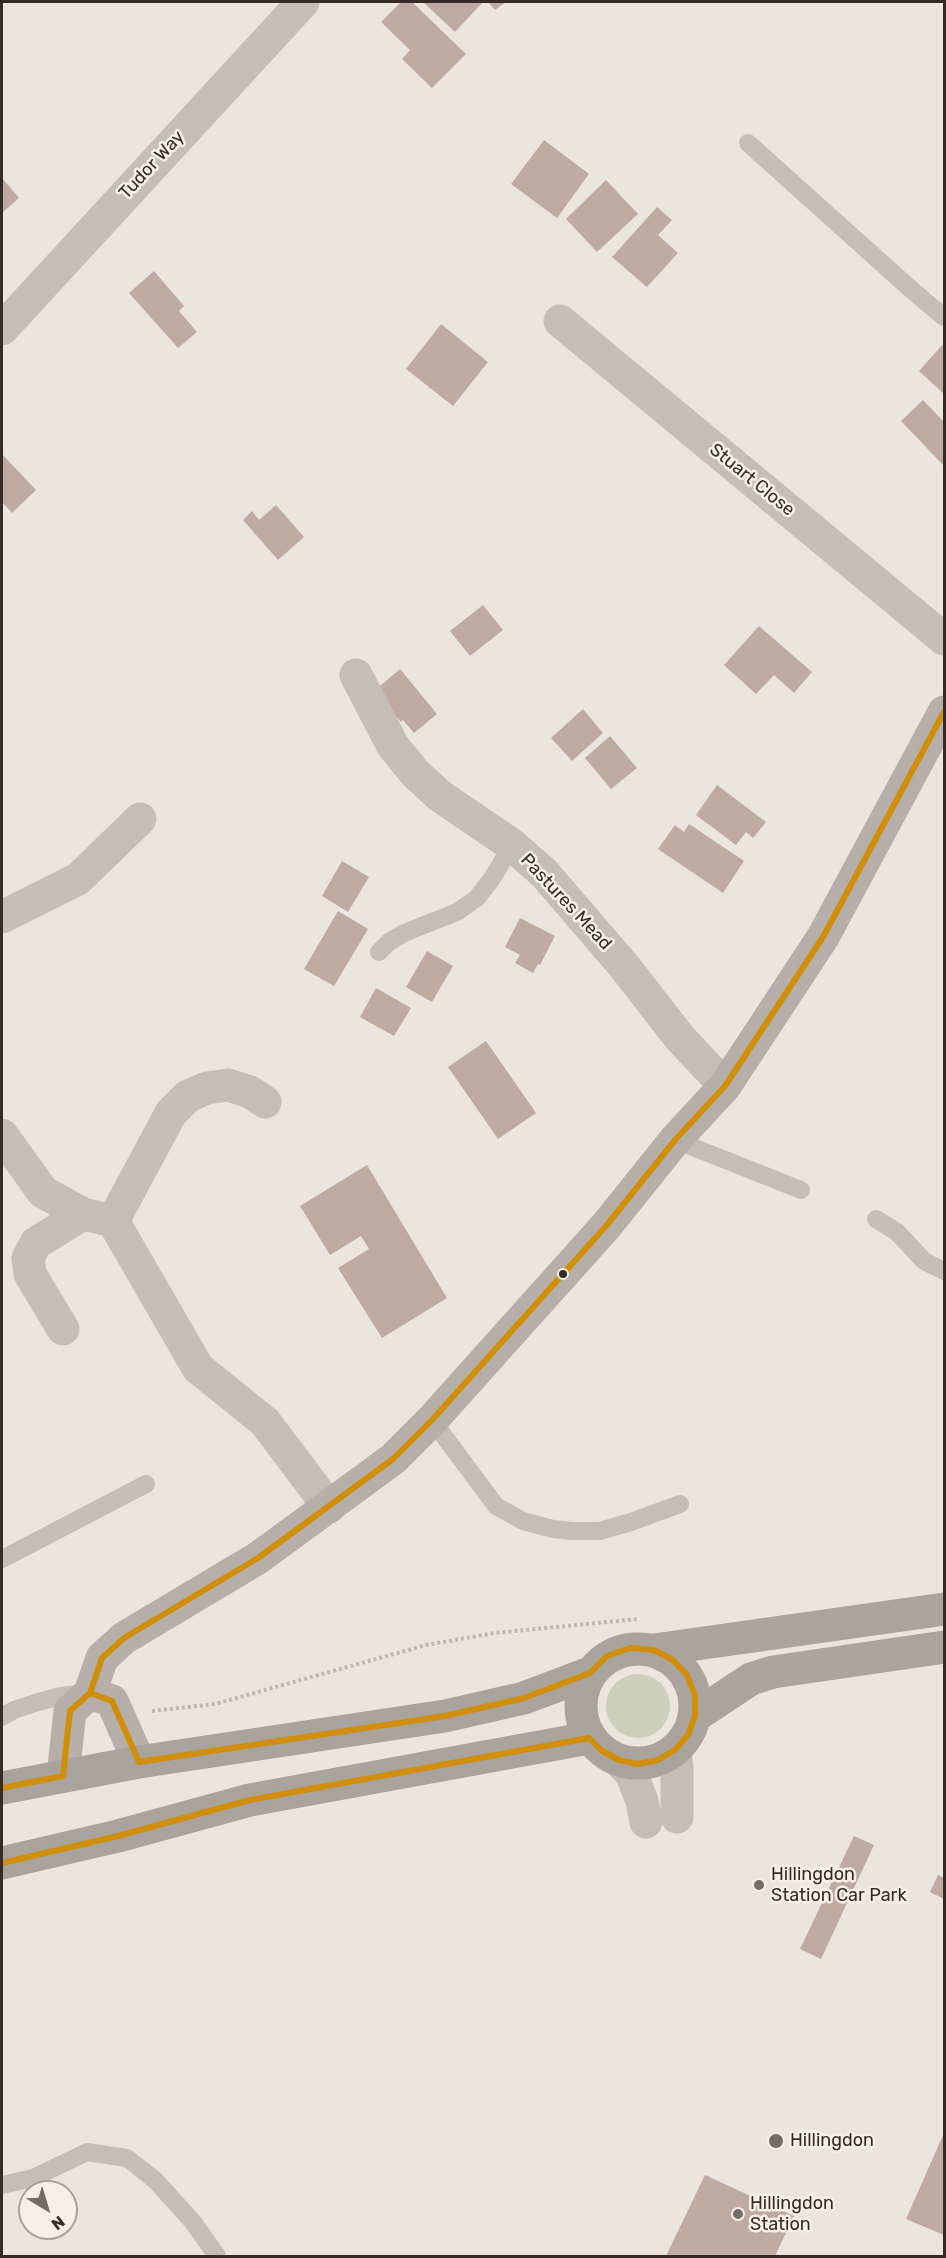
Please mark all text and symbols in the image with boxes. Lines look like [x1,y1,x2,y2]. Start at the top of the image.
street label: Tudor Way [115,126,189,204]
street label: Stuart Close [705,439,799,521]
street label: Pastures Mead [516,849,616,955]
unlabelled marker [557,1268,569,1280]
place label: Hillingdon Station Car Park [771,1864,907,1906]
marker: Hillingdon Station Car Park [752,1878,766,1892]
place label: Hillingdon [790,2130,874,2152]
marker: Hillingdon [767,2132,785,2150]
north arrow [18,2180,78,2240]
place label: Hillingdon Station [750,2193,834,2236]
marker: Hillingdon Station [731,2207,745,2221]
text: N [48,2212,69,2234]

